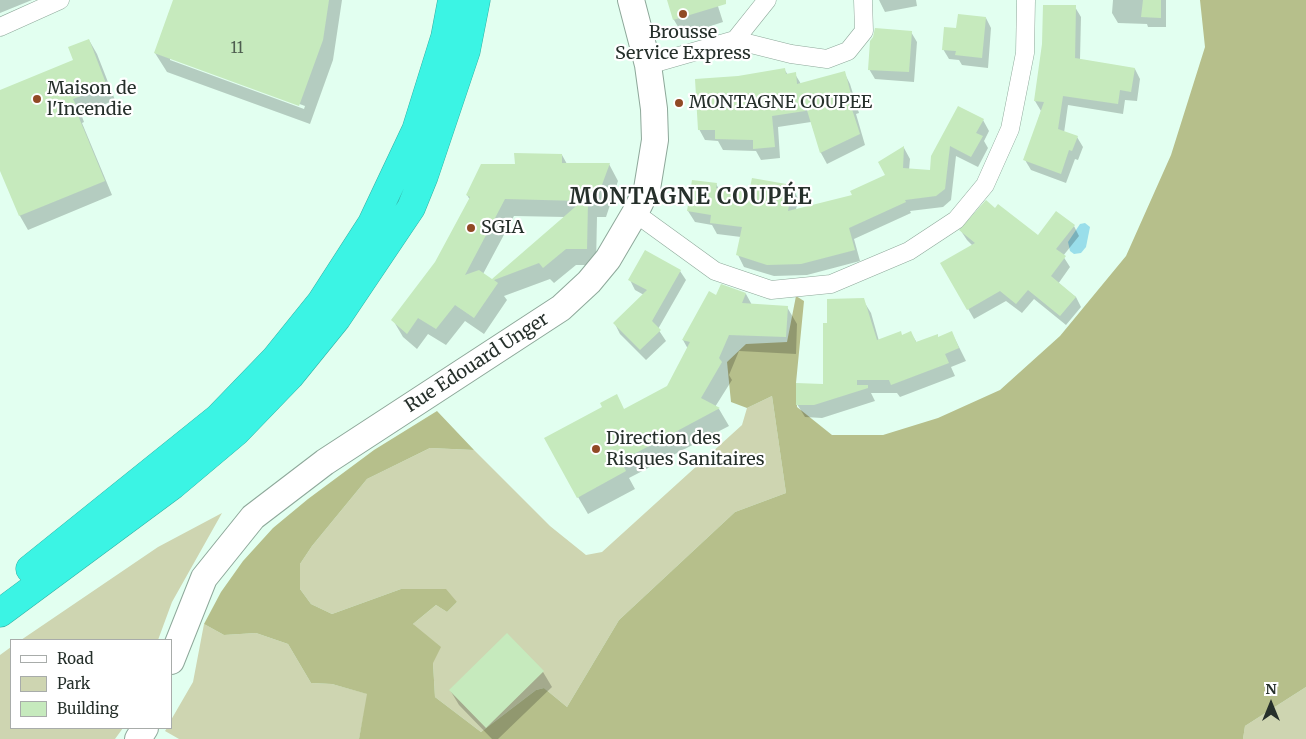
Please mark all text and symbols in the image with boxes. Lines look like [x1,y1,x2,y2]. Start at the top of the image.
marker: Brousse Service Express [677,8,689,20]
place label: Brousse Service Express [615,22,751,64]
house number: 11 [230,40,244,58]
place label: Maison de l'Incendie [47,78,136,120]
place label: MONTAGNE COUPEE [689,92,872,114]
marker: Maison de l'Incendie [31,93,43,105]
marker: MONTAGNE COUPEE [673,97,685,109]
district label: MONTAGNE COUPÉE [567,185,815,211]
place label: SGIA [481,217,524,239]
marker: SGIA [465,222,477,234]
street label: Rue Edouard Unger [401,309,553,417]
place label: Direction des Risques Sanitaires [606,428,765,470]
marker: Direction des Risques Sanitaires [590,443,602,455]
legend [10,639,172,729]
text: Road [57,649,93,668]
text: Park [57,674,90,693]
north arrow [1246,679,1296,729]
text: N [1265,680,1277,698]
text: Building [57,699,119,718]

